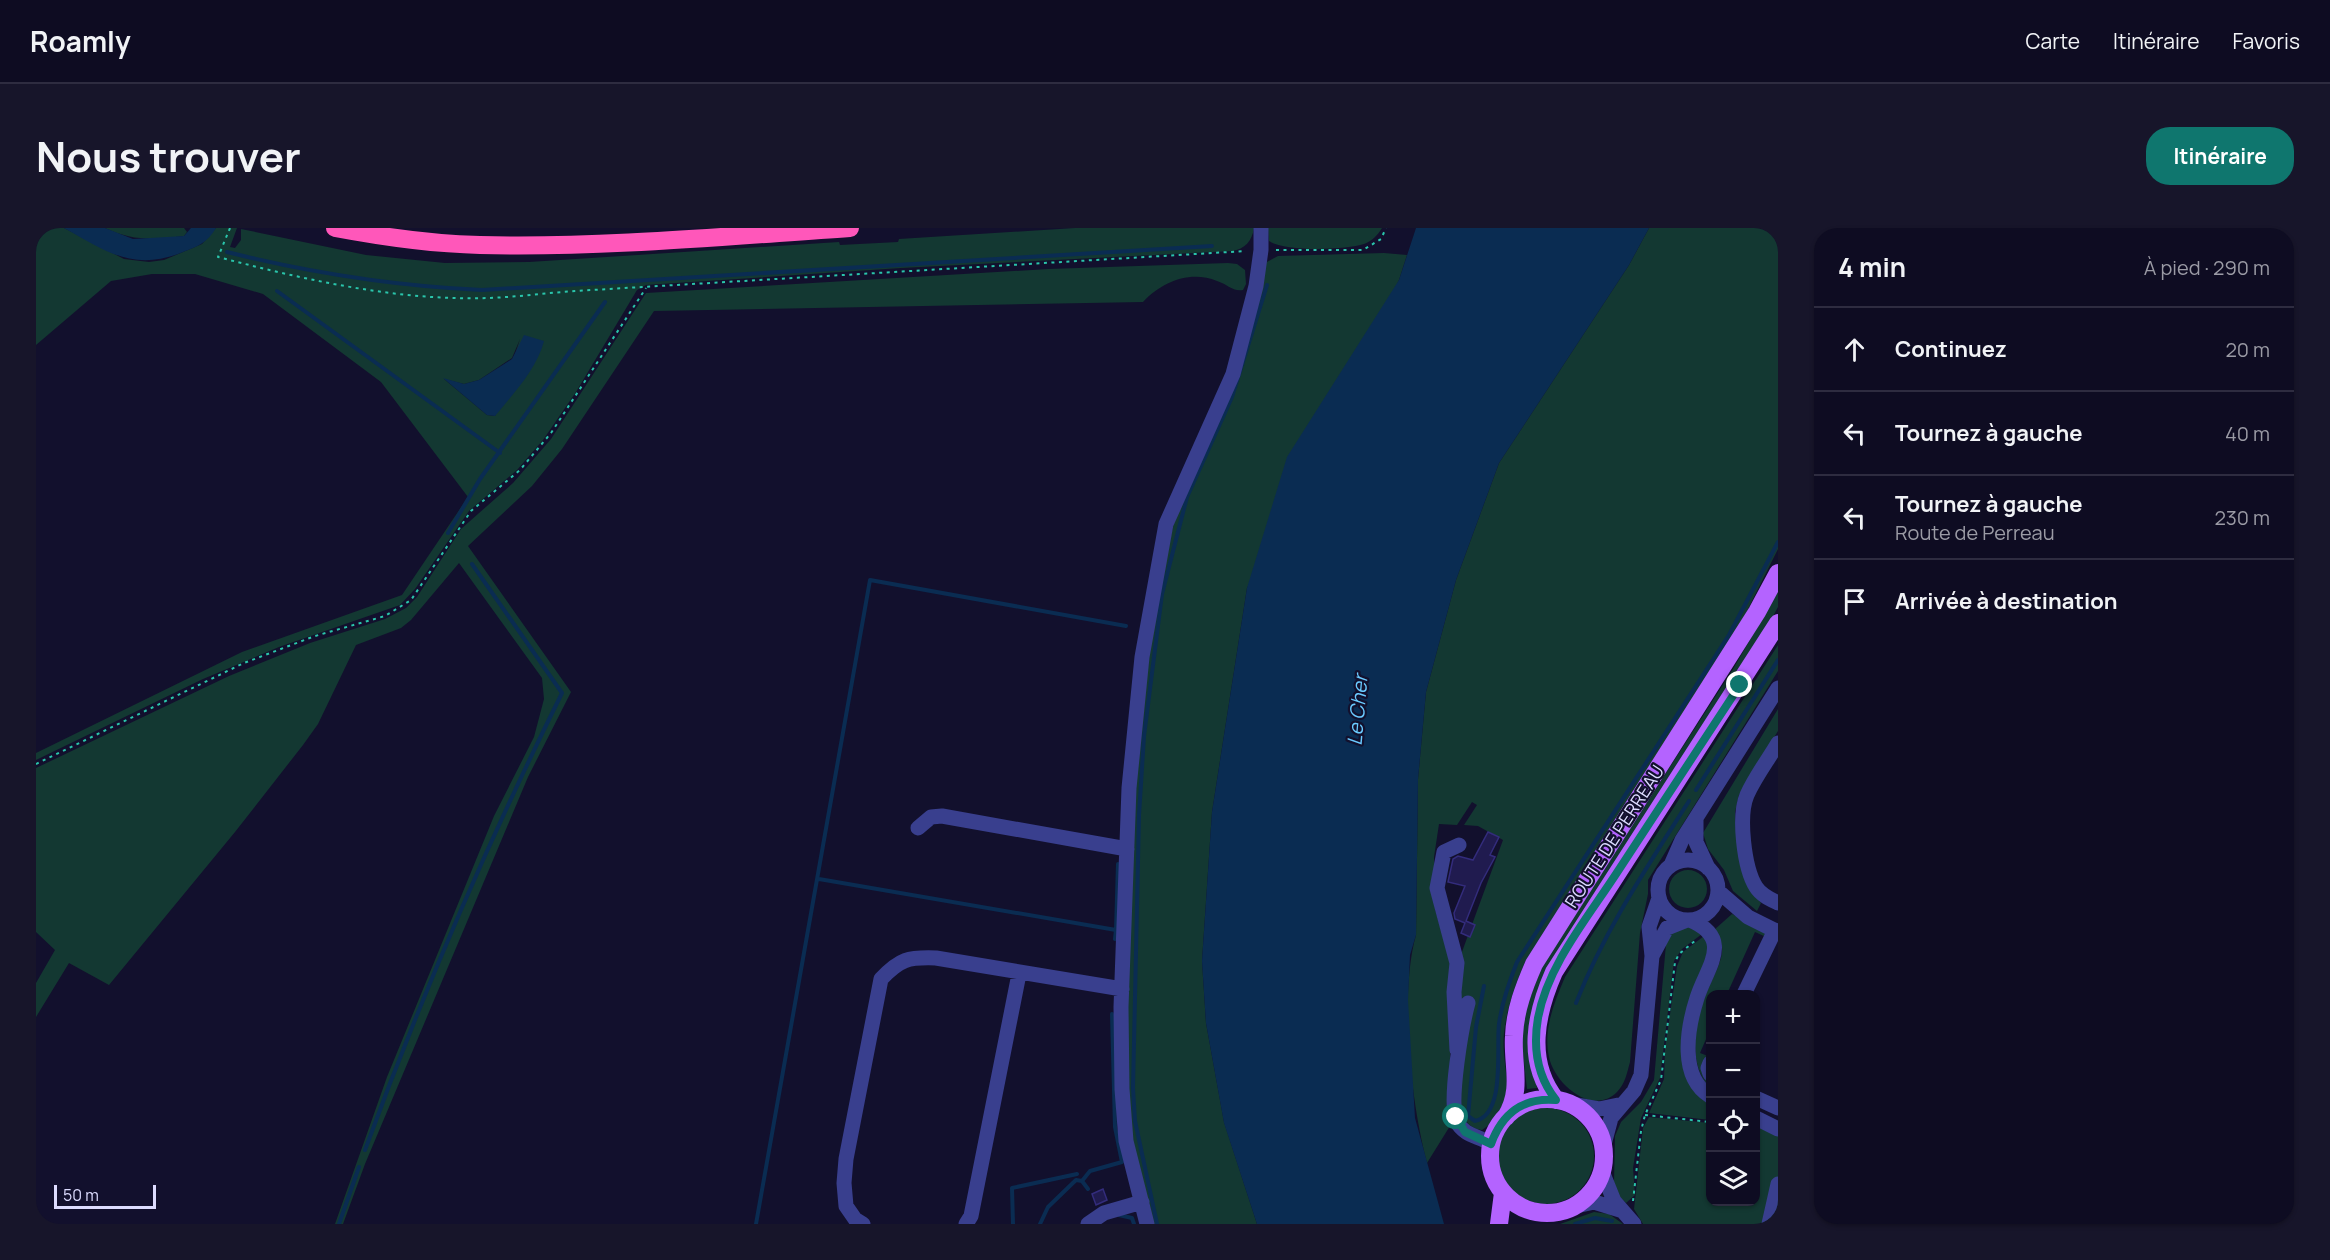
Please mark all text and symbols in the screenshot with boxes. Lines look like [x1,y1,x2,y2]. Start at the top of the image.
text: Roamly [30,22,131,60]
text: Carte [2026,27,2080,55]
text: Itinéraire [2113,27,2199,55]
text: Favoris [2232,27,2300,55]
text: Nous trouver [36,127,301,185]
button: Itinéraire [2146,127,2294,185]
text: 4 min [1838,249,1906,285]
text: À pied · 290 m [2144,254,2270,281]
icon: ahead [1838,333,1871,366]
text: Continuez [1895,334,2007,364]
text: 20 m [2225,336,2270,363]
icon: left [1838,417,1871,450]
text: Tournez à gauche [1895,418,2082,448]
text: 40 m [2225,420,2270,447]
text: Tournez à gauche [1895,489,2082,519]
icon: left [1838,501,1871,534]
text: 230 m [2214,504,2270,531]
text: Route de Perreau [1895,519,2055,546]
icon: arrive [1838,585,1871,618]
text: Arrivée à destination [1895,586,2118,616]
water label: Le Cher [1340,671,1374,747]
route end [1726,671,1752,697]
street label: ROUTE DE PERREAU [1559,760,1669,912]
map controls [1706,990,1760,1206]
button: + [1706,990,1760,1044]
button: − [1706,1044,1760,1098]
button: locate [1706,1098,1760,1152]
route start [1442,1103,1468,1129]
button: layers [1706,1152,1760,1206]
scale bar [54,1182,156,1210]
text: 50 m [63,1184,99,1206]

